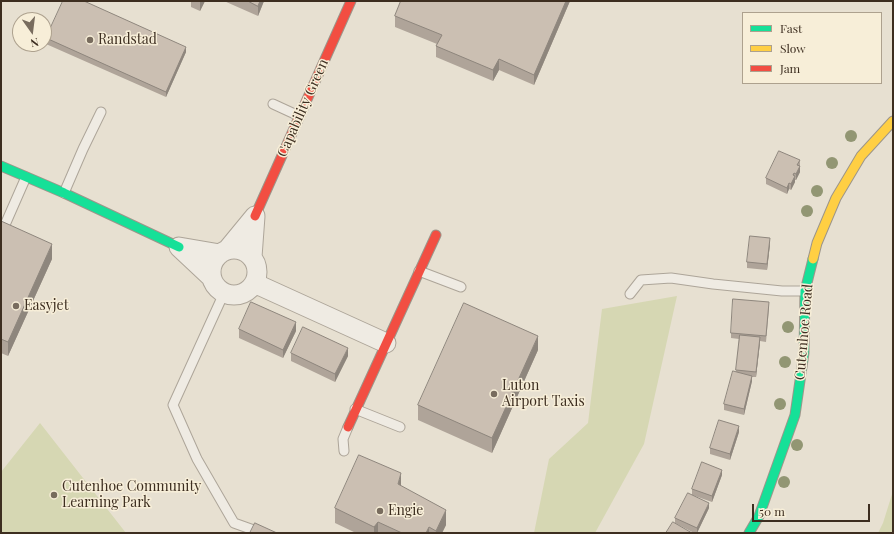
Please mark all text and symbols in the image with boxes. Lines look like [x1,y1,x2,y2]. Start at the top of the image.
north arrow [12,12,52,52]
legend [742,12,882,84]
text: Fast [780,20,802,36]
place label: Randstad [98,32,157,48]
text: N [29,35,40,51]
marker: Randstad [85,35,95,45]
text: Slow [780,40,806,56]
street label: Capability Green [274,56,332,160]
text: Jam [780,60,800,76]
street label: Cutenhoe Road [791,283,817,381]
place label: Easyjet [24,298,69,314]
marker: Easyjet [11,301,21,311]
place label: Luton Airport Taxis [502,378,585,410]
marker: Luton Airport Taxis [489,389,499,399]
place label: Cutenhoe Community Learning Park [62,479,201,512]
marker: Cutenhoe Community Learning Park [49,490,59,500]
scale bar [754,496,872,522]
place label: Engie [388,503,423,519]
text: 50 m [759,503,785,519]
marker: Engie [375,506,385,516]

